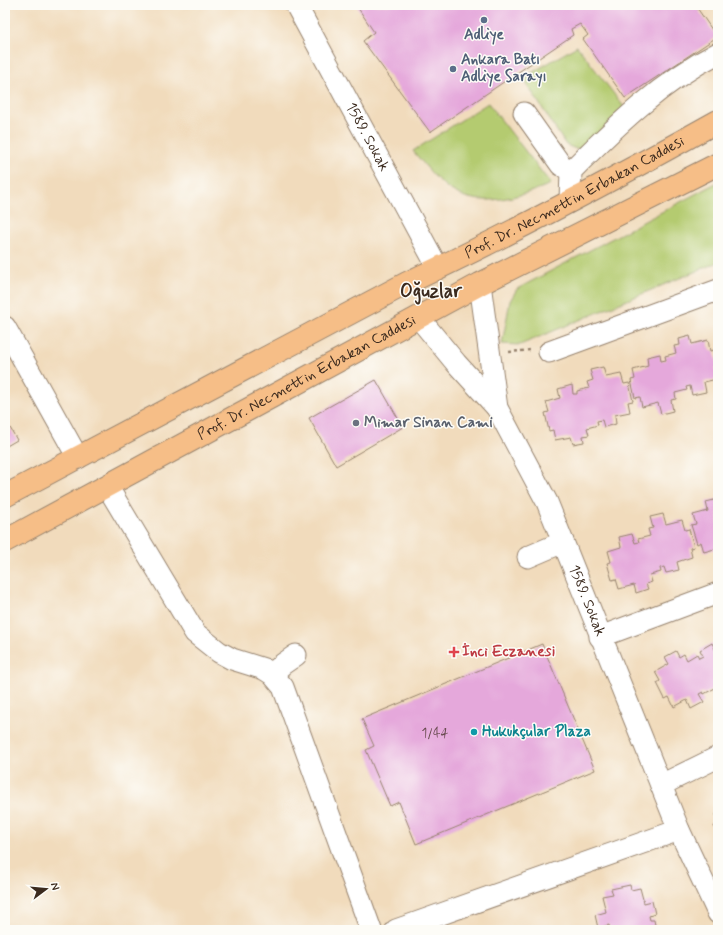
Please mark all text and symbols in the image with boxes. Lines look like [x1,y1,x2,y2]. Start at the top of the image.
marker: Adliye [479,15,489,25]
place label: Adliye [464,25,505,45]
place label: Ankara Batı Adliye Sarayı [461,50,547,87]
marker: Ankara Batı Adliye Sarayı [448,64,458,74]
street label: 1589. Sokak [341,99,394,175]
street label: Prof. Dr. Necmettin Erbakan Caddesi [461,132,688,264]
district label: Oğuzlar [400,279,463,305]
street label: Prof. Dr. Necmettin Erbakan Caddesi [194,311,420,445]
place label: Mimar Sinan Cami [364,413,493,433]
marker: Mimar Sinan Cami [351,418,361,428]
street label: 1589. Sokak [563,562,610,639]
place label: İnci Eczanesi [462,642,555,662]
marker: İnci Eczanesi [449,647,459,657]
place label: Hukukçular Plaza [482,722,591,742]
house number: 1/44 [422,725,449,742]
marker: Hukukçular Plaza [469,727,479,737]
north arrow [26,869,66,909]
text: N [47,881,62,892]

